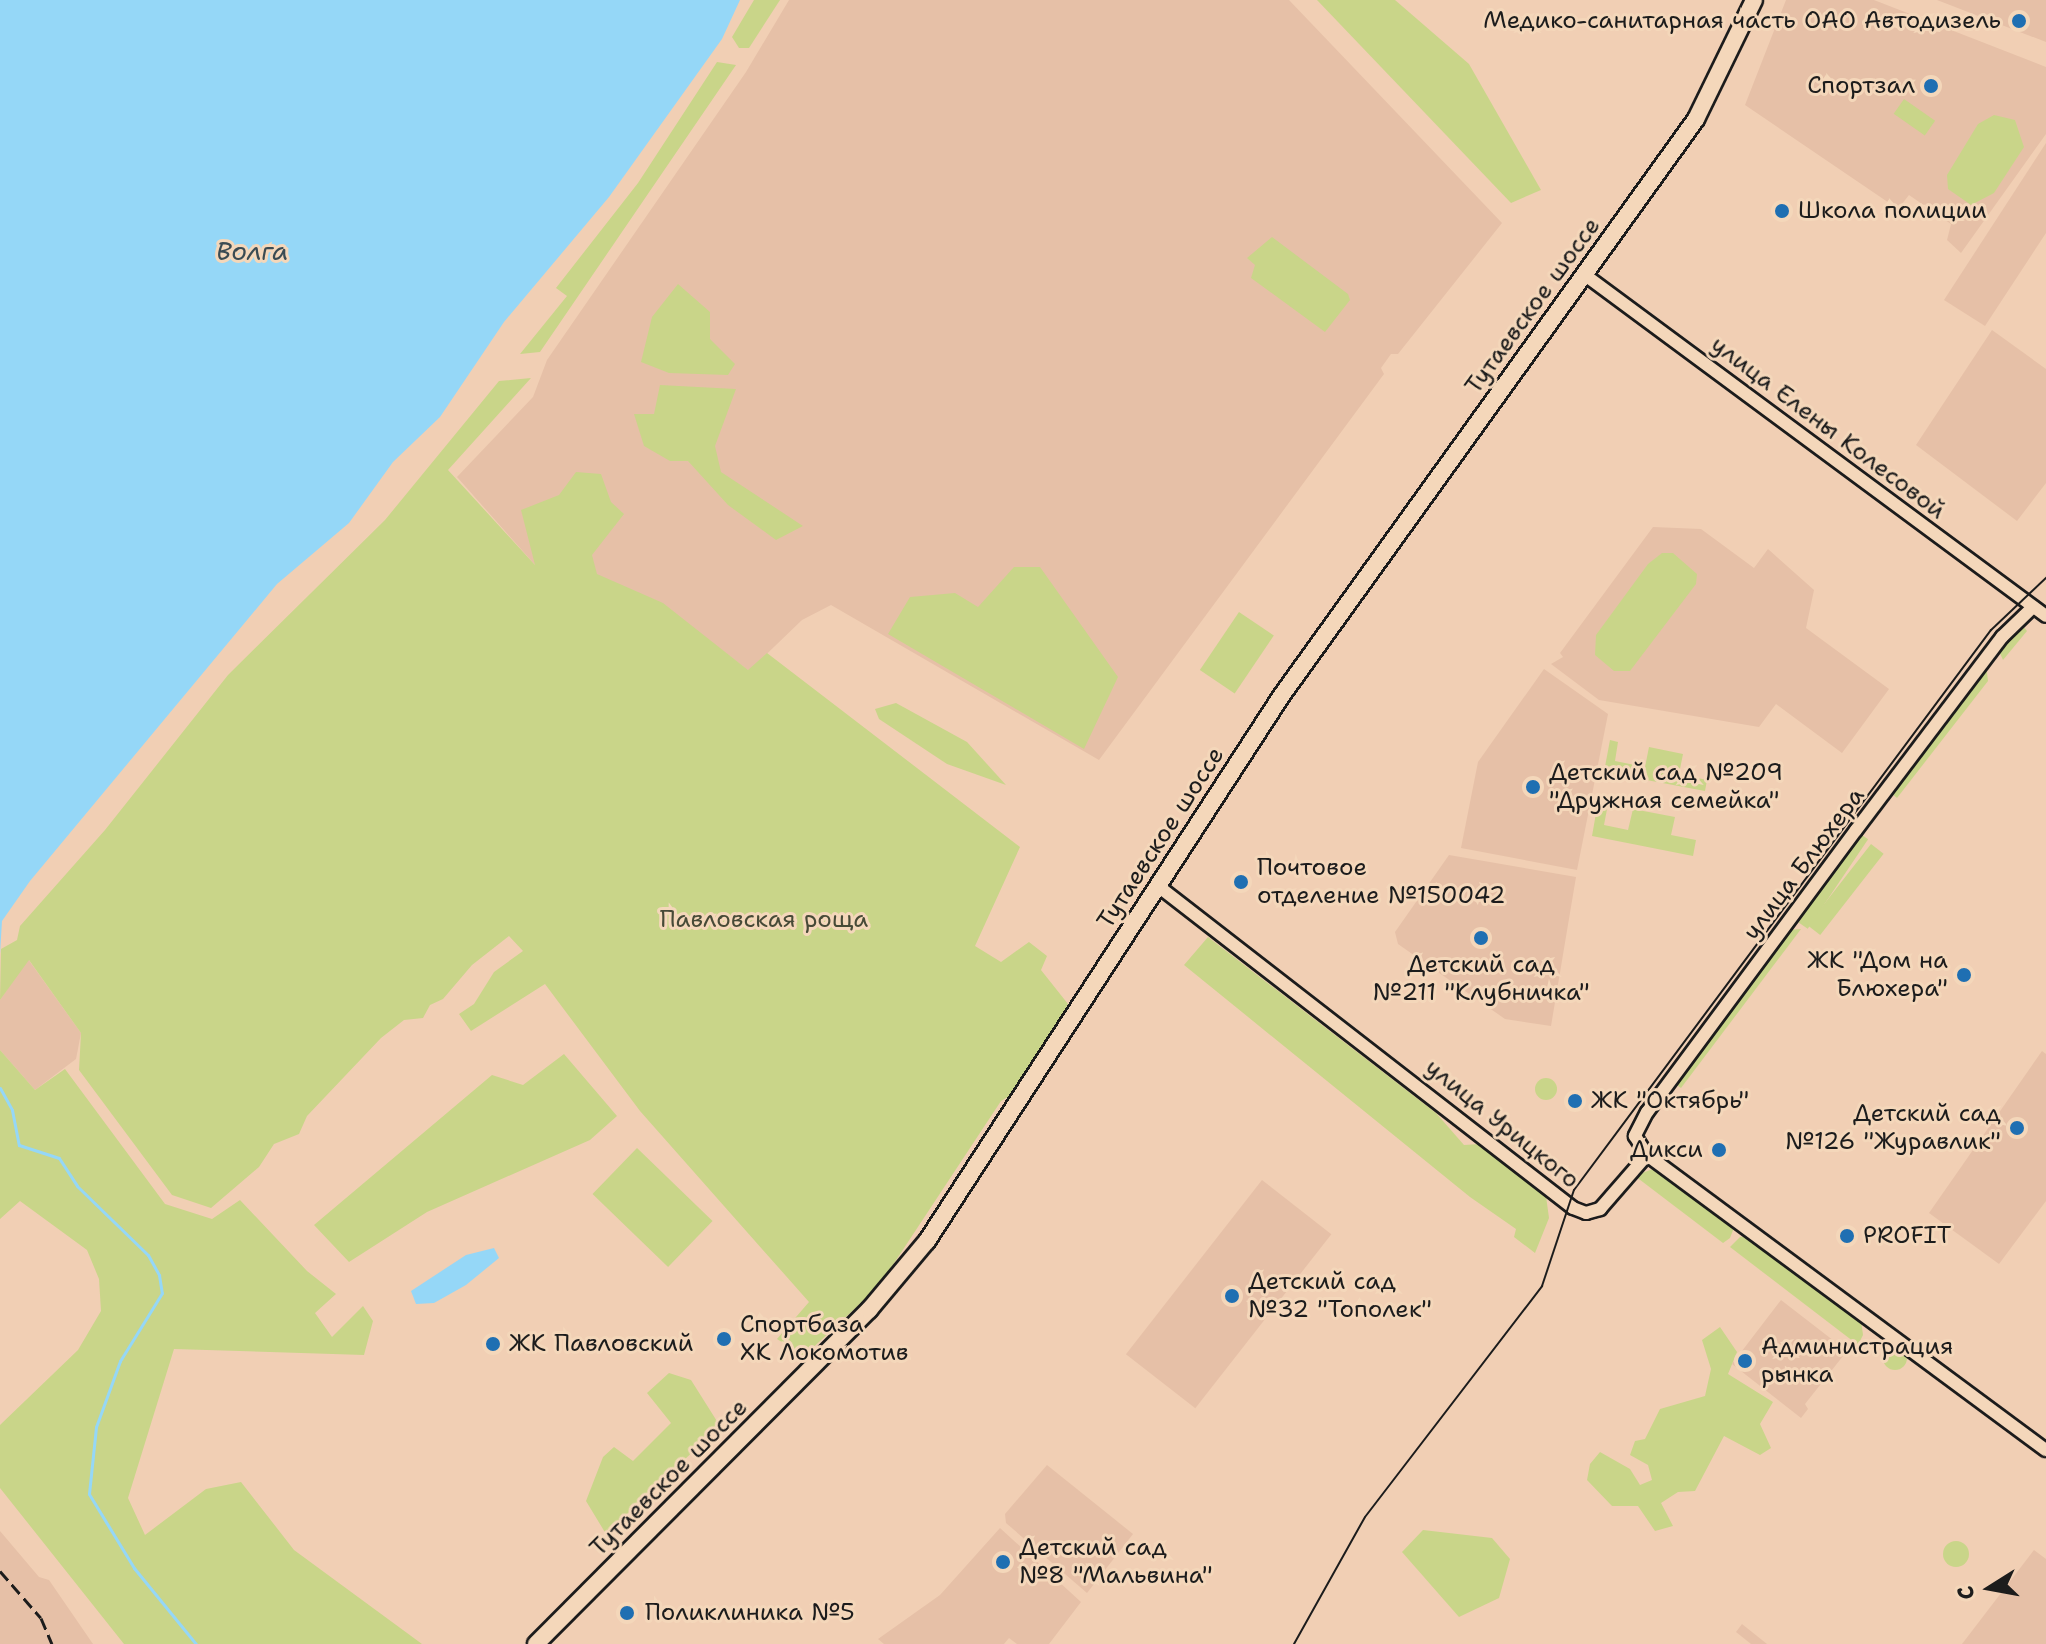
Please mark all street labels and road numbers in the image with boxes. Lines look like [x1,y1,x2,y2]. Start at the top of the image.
street label: Тутаевское шоссе [1459,212,1607,400]
street label: улица Елены Колесовой [1705,330,1951,526]
street label: Тутаевское шоссе [1092,742,1230,934]
street label: улица Блюхера [1737,782,1871,946]
street label: улица Урицкого [1419,1053,1585,1195]
street label: Тутаевское шоссе [584,1393,754,1563]

